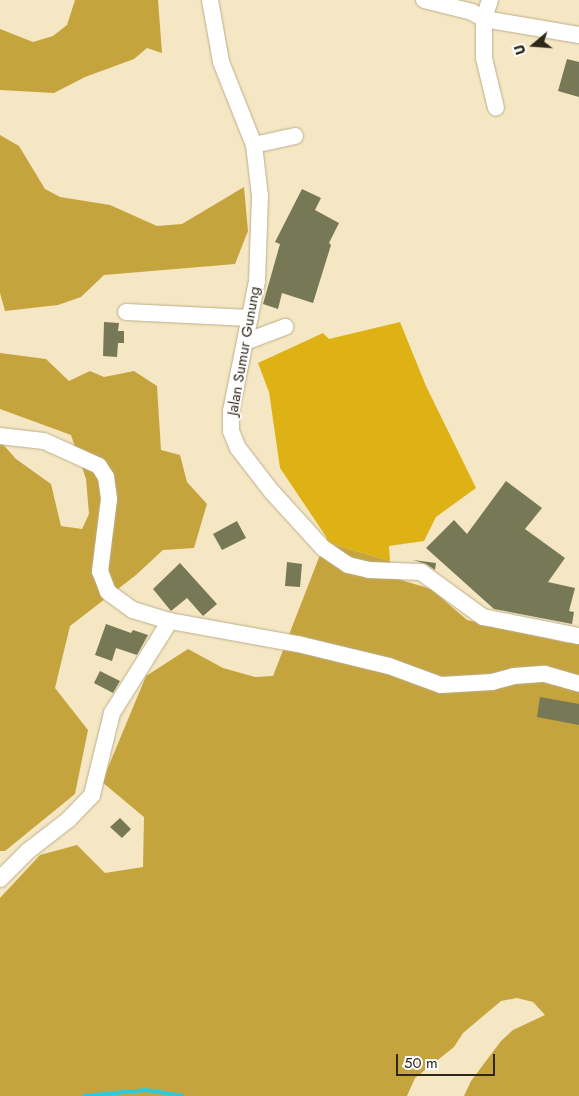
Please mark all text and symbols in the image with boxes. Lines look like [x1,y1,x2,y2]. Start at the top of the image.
north arrow [509,20,559,70]
text: U [509,42,531,57]
street label: Jalan Sumur Gunung [224,285,264,417]
scale bar [399,1044,498,1076]
text: 50 m [404,1052,438,1074]

